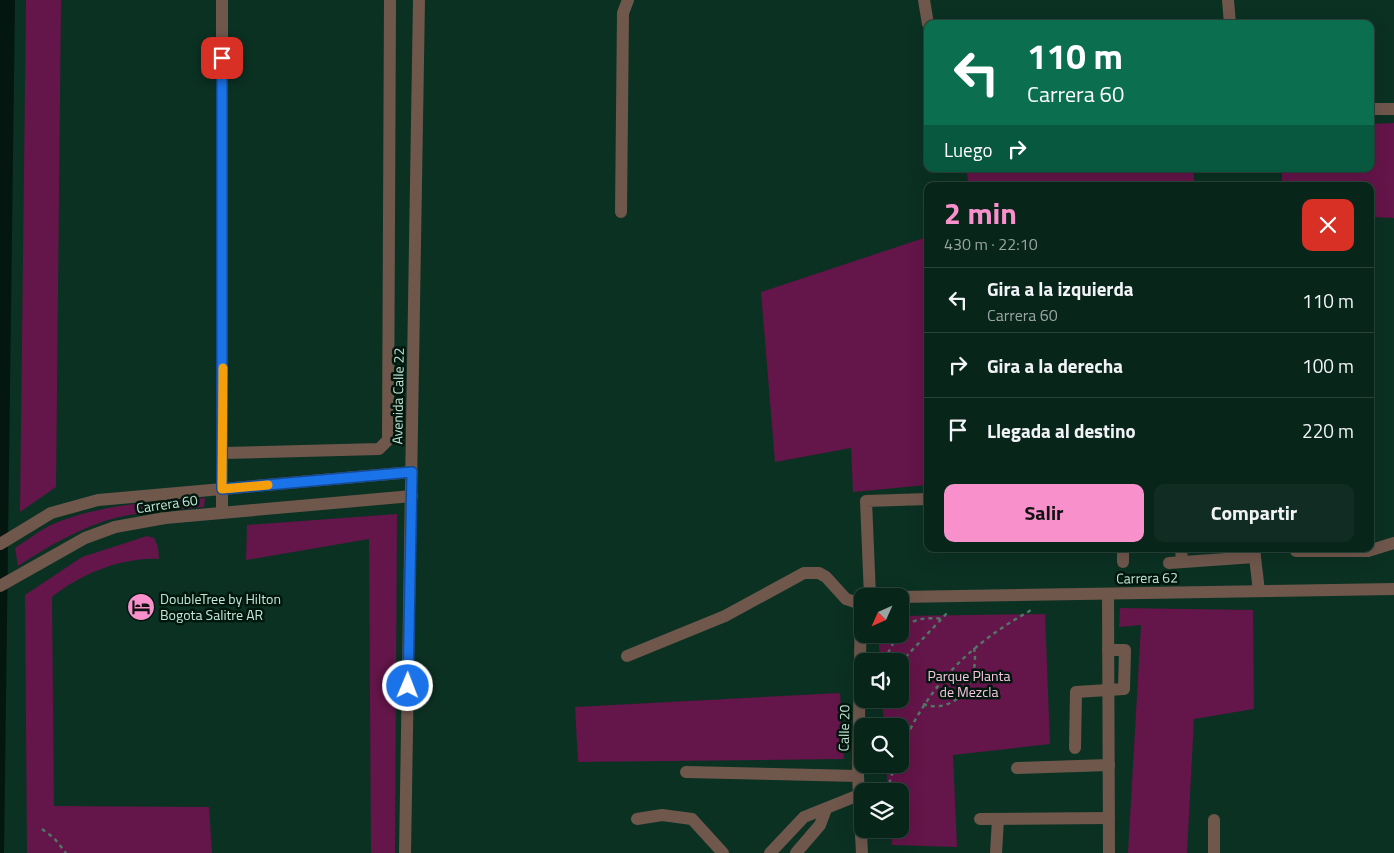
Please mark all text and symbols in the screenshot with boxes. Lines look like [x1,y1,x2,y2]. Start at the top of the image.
text: 110 m [1027,29,1123,83]
pin [201,37,243,79]
icon: left [944,40,1009,105]
icon: arrive [208,44,236,72]
text: Carrera 60 [1027,77,1124,111]
text: Luego [944,135,993,164]
icon: right [1003,135,1031,163]
text: 2 min [944,190,1017,236]
button: close [1302,199,1354,251]
text: 430 m · 22:10 [944,232,1038,256]
text: Gira a la izquierda [987,274,1134,303]
icon: left [944,286,972,314]
text: 110 m [1302,286,1354,315]
text: Carrera 60 [987,303,1058,327]
street label: Avenida Calle 22 [386,347,409,445]
icon: right [944,351,972,379]
text: Gira a la derecha [987,351,1123,380]
text: 100 m [1302,351,1354,380]
icon: arrive [944,416,972,444]
text: Llegada al destino [987,416,1136,445]
text: 220 m [1302,416,1354,445]
button: Salir [944,484,1144,542]
button: Compartir [1154,484,1354,542]
street label: Carrera 60 [135,489,199,518]
street label: Carrera 62 [1116,566,1178,589]
place label: DoubleTree by Hilton Bogota Salitre AR [160,588,281,625]
north arrow [854,588,909,642]
map controls [854,588,909,838]
hotel icon: DoubleTree by Hilton Bogota Salitre AR [126,592,156,622]
button: sound [854,653,909,708]
position arrow [381,659,433,711]
park label: Parque Planta de Mezcla [928,665,1010,702]
street label: Calle 20 [833,704,854,752]
button: search [854,718,909,773]
button: layers [854,783,909,838]

